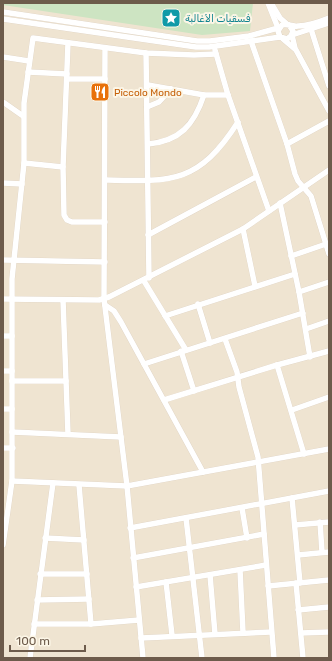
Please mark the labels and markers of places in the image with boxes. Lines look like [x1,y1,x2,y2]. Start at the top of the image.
place icon: فسقيات الأغالبة [160,7,182,29]
place label: فسقيات الأغالبة [185,13,251,25]
restaurant icon: Piccolo Mondo [89,81,111,103]
place label: Piccolo Mondo [114,87,182,99]

